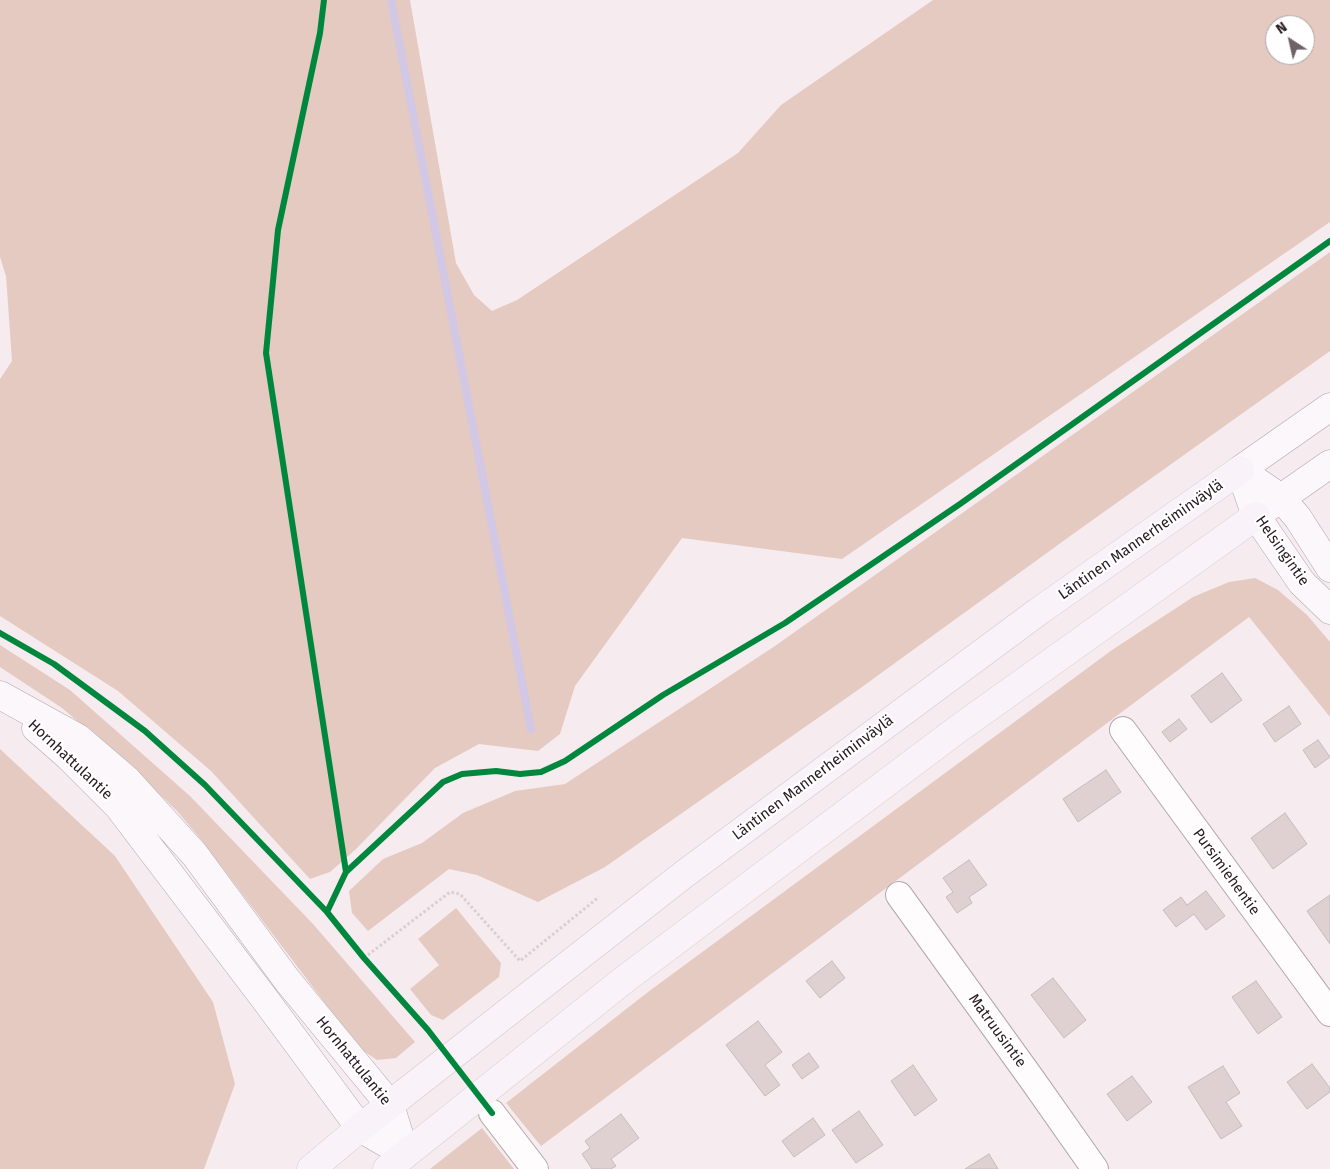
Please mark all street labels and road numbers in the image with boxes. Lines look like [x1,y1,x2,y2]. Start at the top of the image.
street label: Läntinen Mannerheiminväylä [1055,476,1227,604]
street label: Helsingintie [1251,512,1313,590]
street label: Läntinen Mannerheiminväylä [729,712,897,844]
street label: Hornhattulantie [24,716,116,804]
street label: Pursimiehentie [1189,825,1263,919]
street label: Matruusintie [964,991,1030,1071]
street label: Hornhattulantie [312,1013,394,1109]

